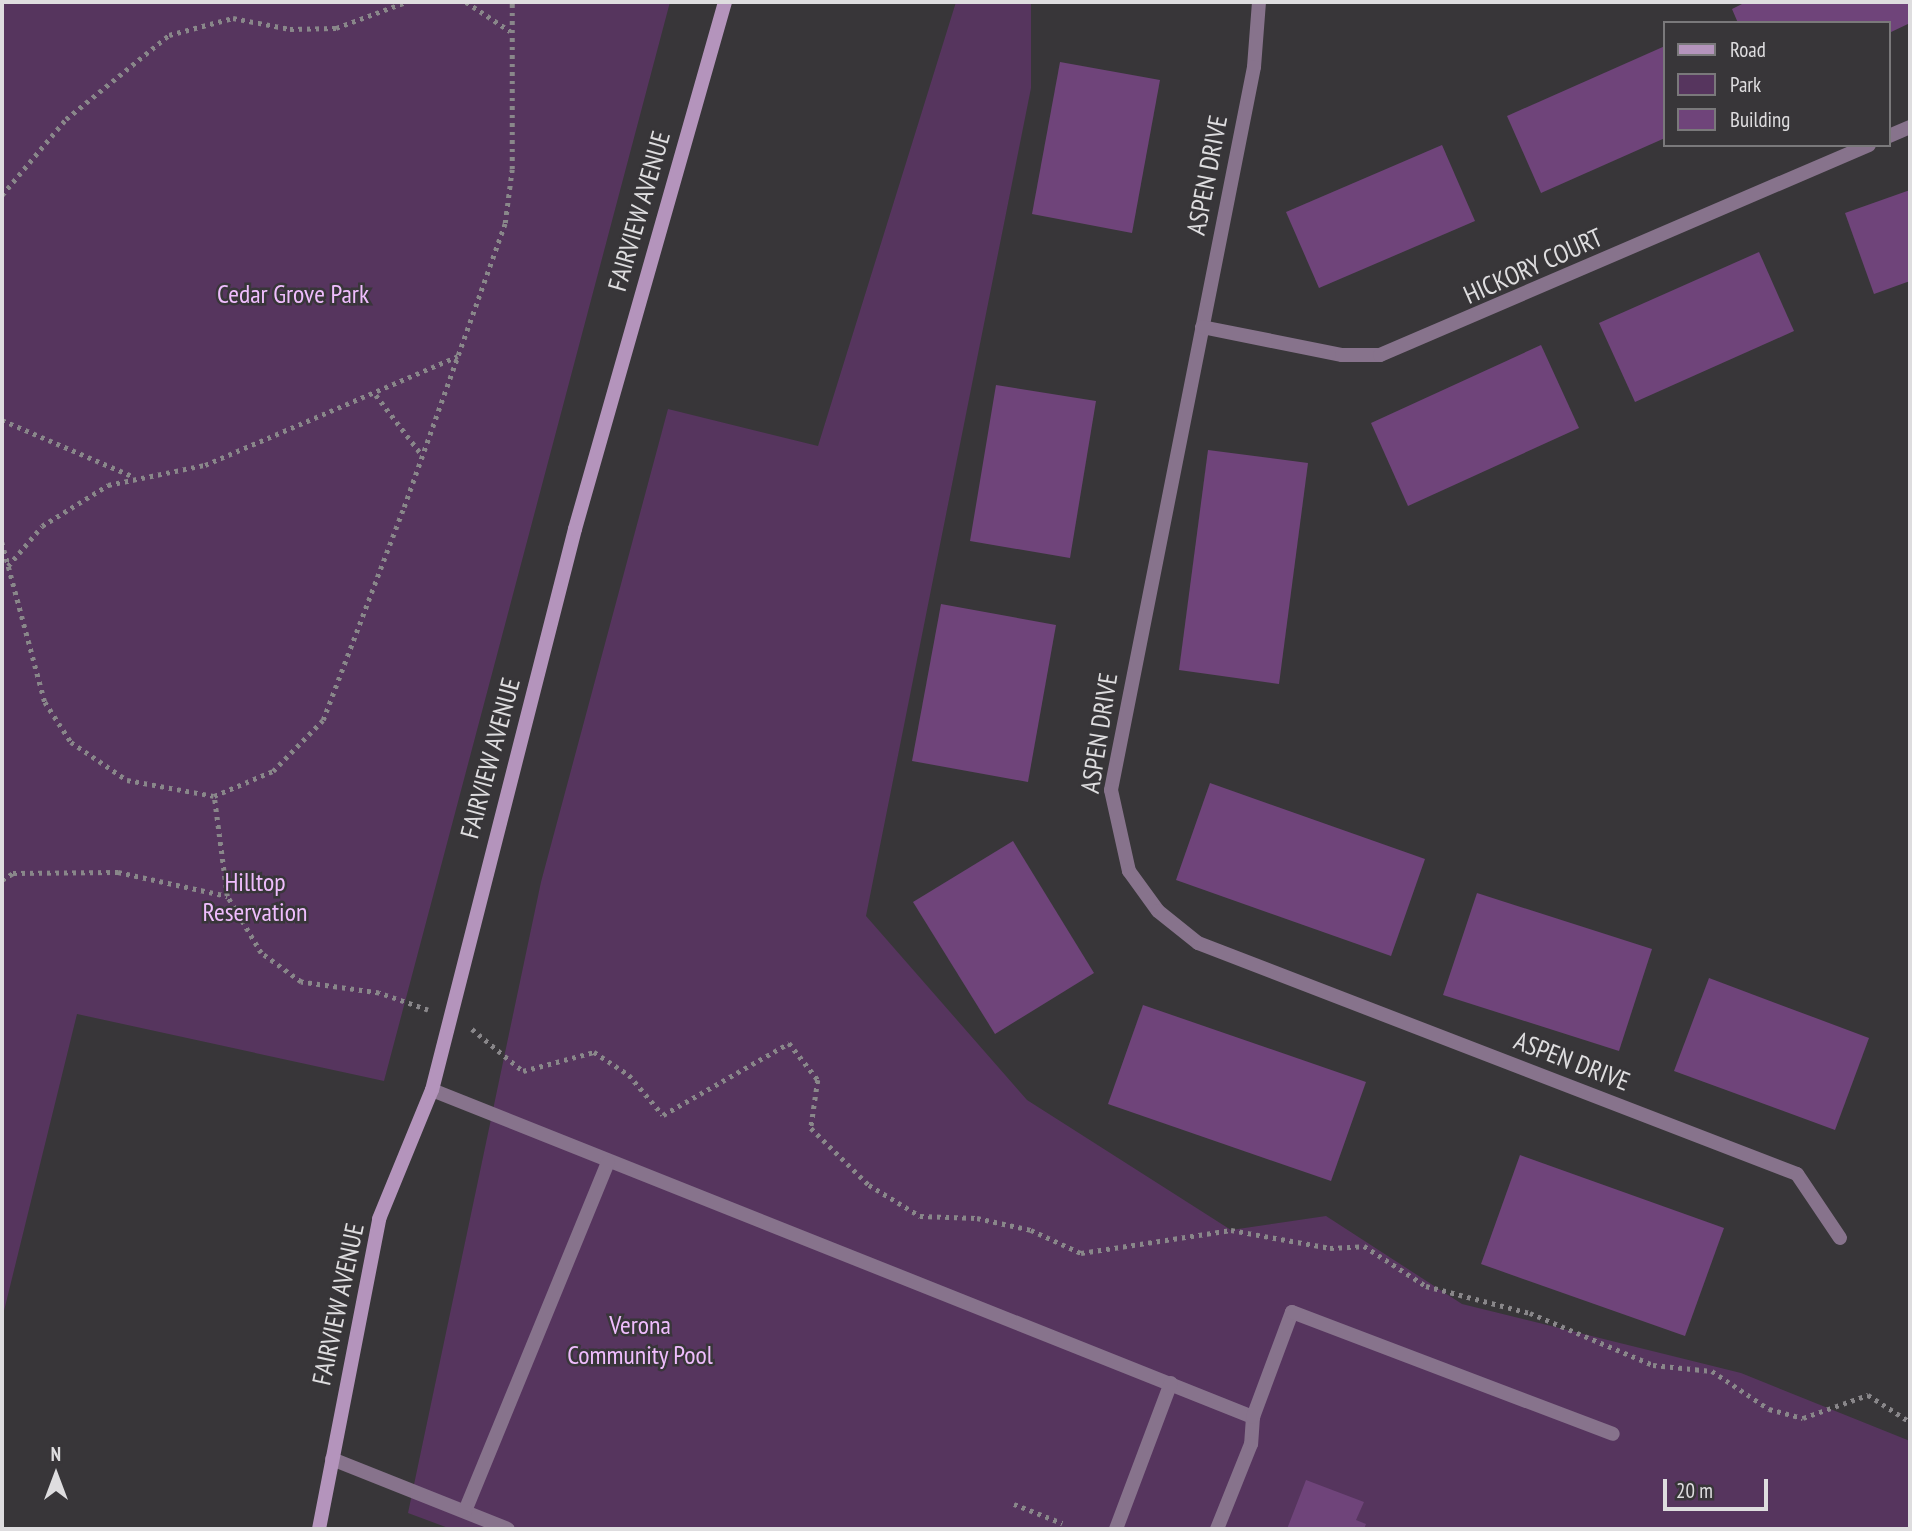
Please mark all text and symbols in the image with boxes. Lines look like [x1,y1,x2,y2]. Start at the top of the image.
legend [1664,21,1891,147]
text: Road [1730,36,1766,63]
text: Park [1730,71,1761,98]
text: Building [1730,106,1790,133]
street label: ASPEN DRIVE [1180,113,1234,237]
street label: FAIRVIEW AVENUE [601,127,677,295]
street label: HICKORY COURT [1459,221,1607,311]
park label: Cedar Grove Park [217,278,369,310]
street label: ASPEN DRIVE [1074,671,1124,795]
street label: FAIRVIEW AVENUE [453,674,527,842]
park label: Hilltop Reservation [203,866,307,928]
street label: ASPEN DRIVE [1510,1025,1634,1097]
street label: FAIRVIEW AVENUE [305,1220,371,1388]
park label: Verona Community Pool [567,1309,713,1370]
north arrow [21,1440,91,1510]
text: N [51,1442,61,1466]
scale bar [1667,1464,1772,1508]
text: 20 m [1676,1477,1713,1504]

